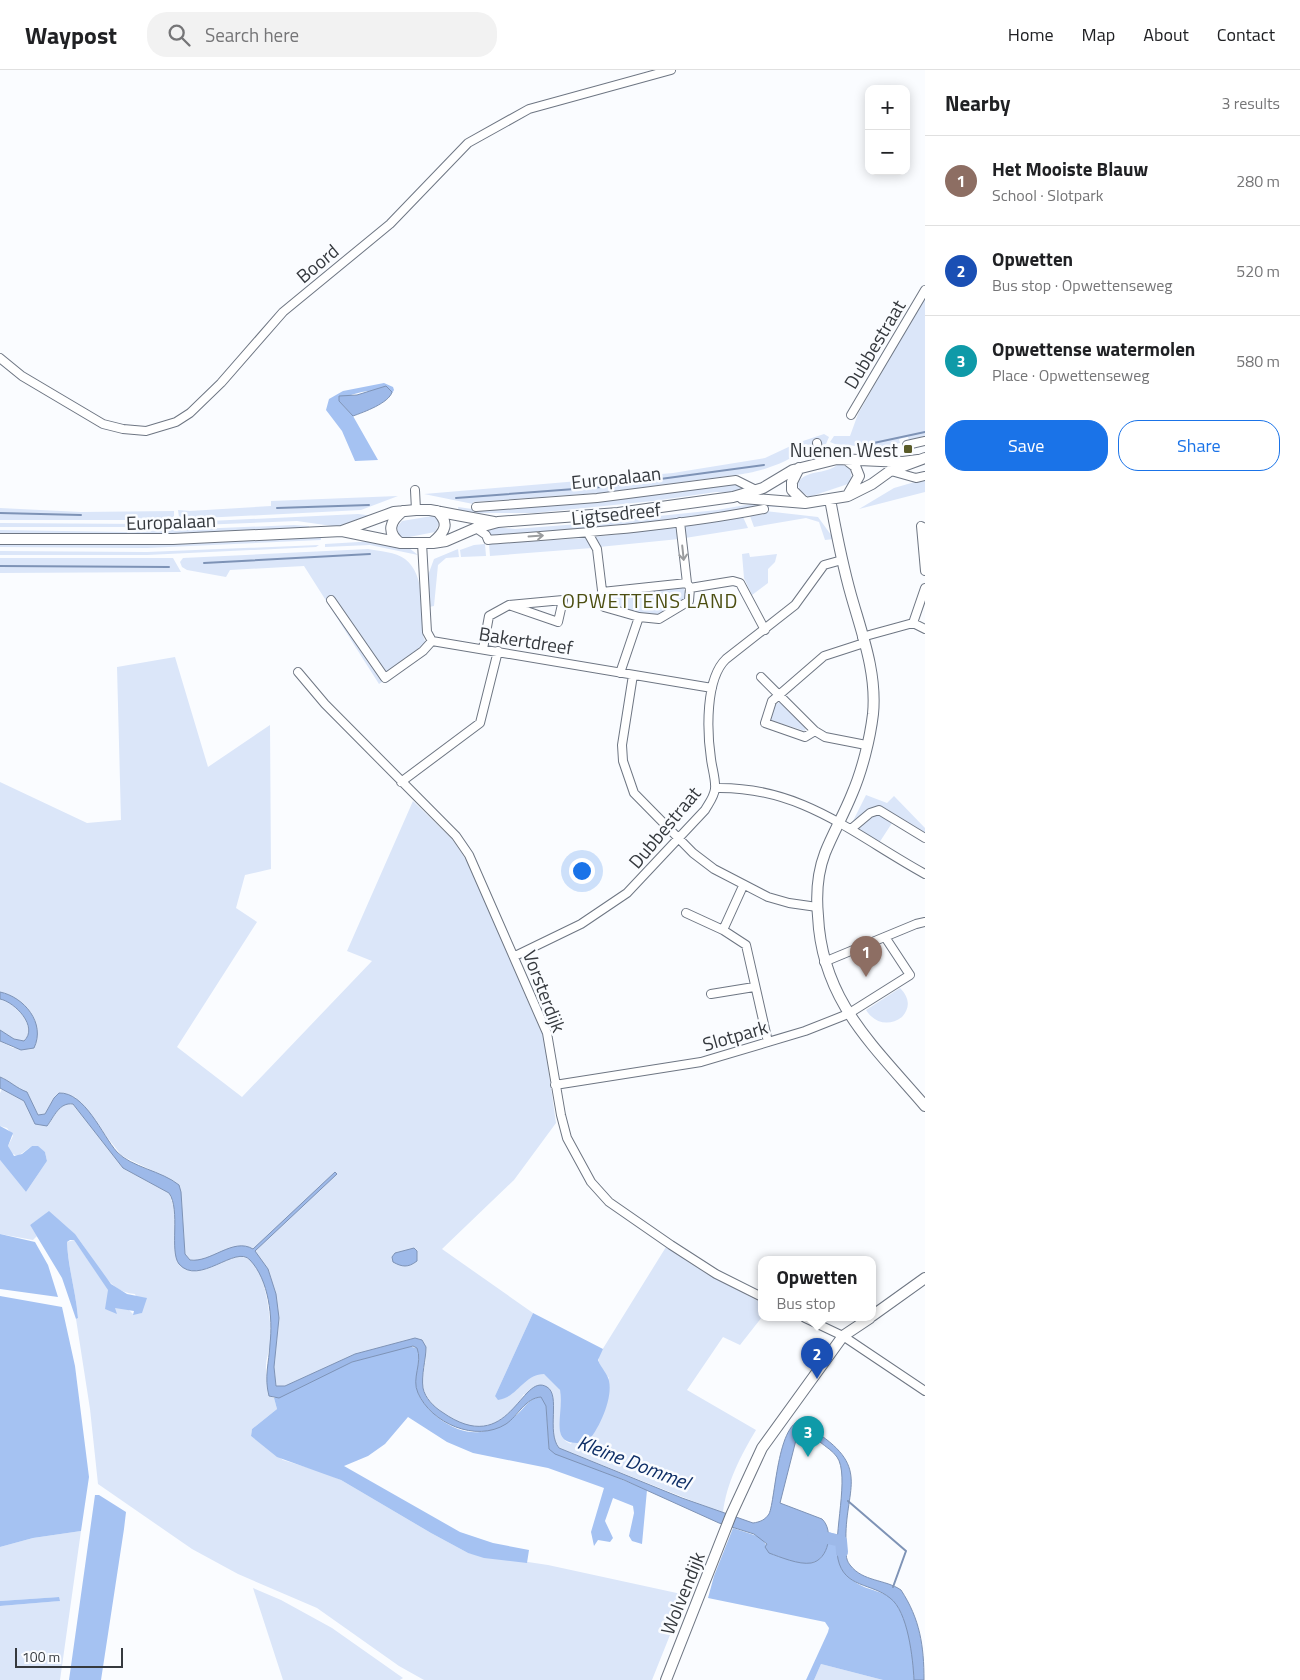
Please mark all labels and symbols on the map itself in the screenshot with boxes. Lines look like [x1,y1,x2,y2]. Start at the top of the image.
street label: Boord [289,236,345,290]
street label: Dubbestraat [836,294,912,394]
place label: Nuenen West [790,435,898,464]
marker: Nuenen West [902,443,914,455]
street label: Europalaan [570,458,662,496]
street label: Ligtsedreef [570,494,663,532]
street label: Europalaan [126,505,216,537]
one-way arrow [528,532,544,541]
one-way arrow [679,544,688,560]
district label: OPWETTENS LAND [562,585,738,616]
street label: Bakertdreef [477,618,576,662]
street label: Dubbestraat [621,779,707,875]
your location [569,858,595,884]
pin: 1 [850,936,882,977]
street label: Vorsterdijk [516,946,574,1036]
street label: Slotpark [699,1012,771,1058]
pin: 2 [801,1338,833,1379]
pin: 3 [792,1416,824,1457]
water label: Kleine Dommel [573,1426,697,1499]
street label: Wolvendijk [652,1547,712,1639]
scale bar [15,1645,122,1668]

